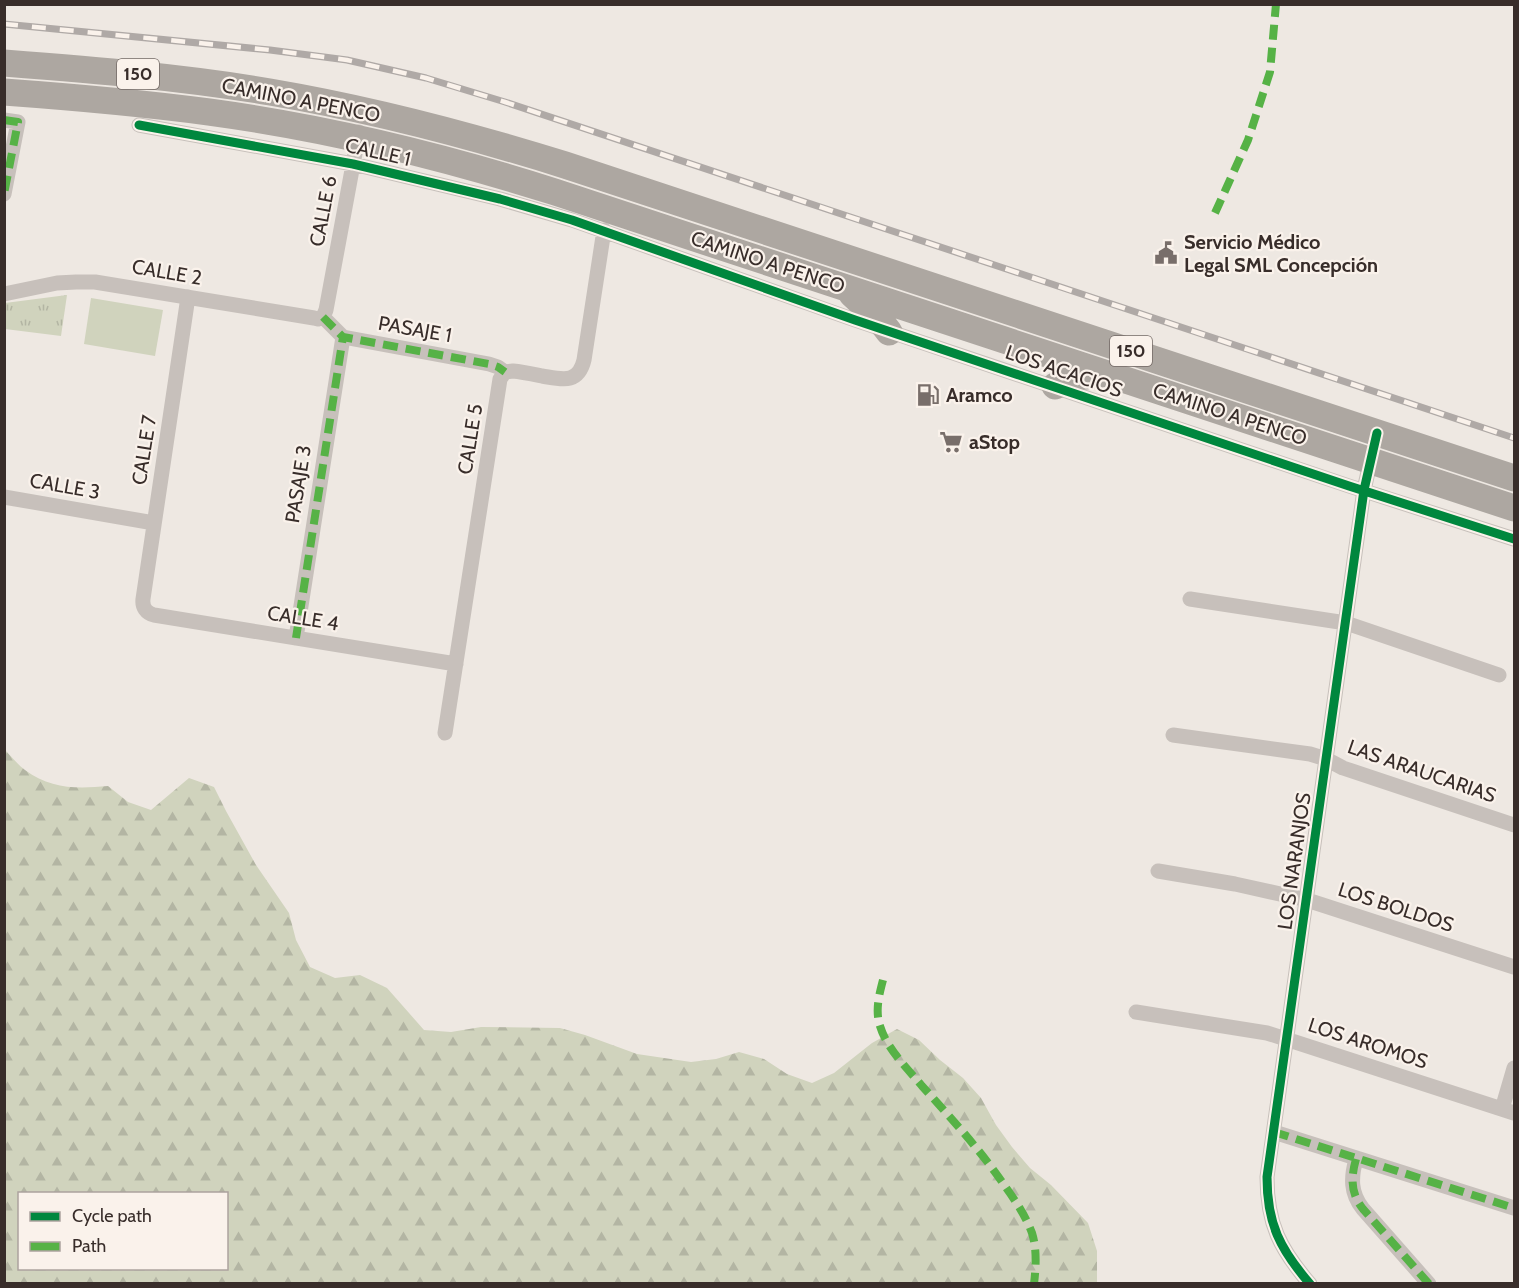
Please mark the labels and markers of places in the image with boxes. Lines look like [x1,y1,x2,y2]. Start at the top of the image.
place label: Servicio Médico Legal SML Concepción [1184,230,1378,277]
public building icon: Servicio Médico Legal SML Concepción [1153,240,1179,266]
fuel station icon: Aramco [915,382,941,408]
place label: Aramco [946,383,1013,407]
supermarket icon: aStop [938,429,964,455]
place label: aStop [969,430,1020,454]

